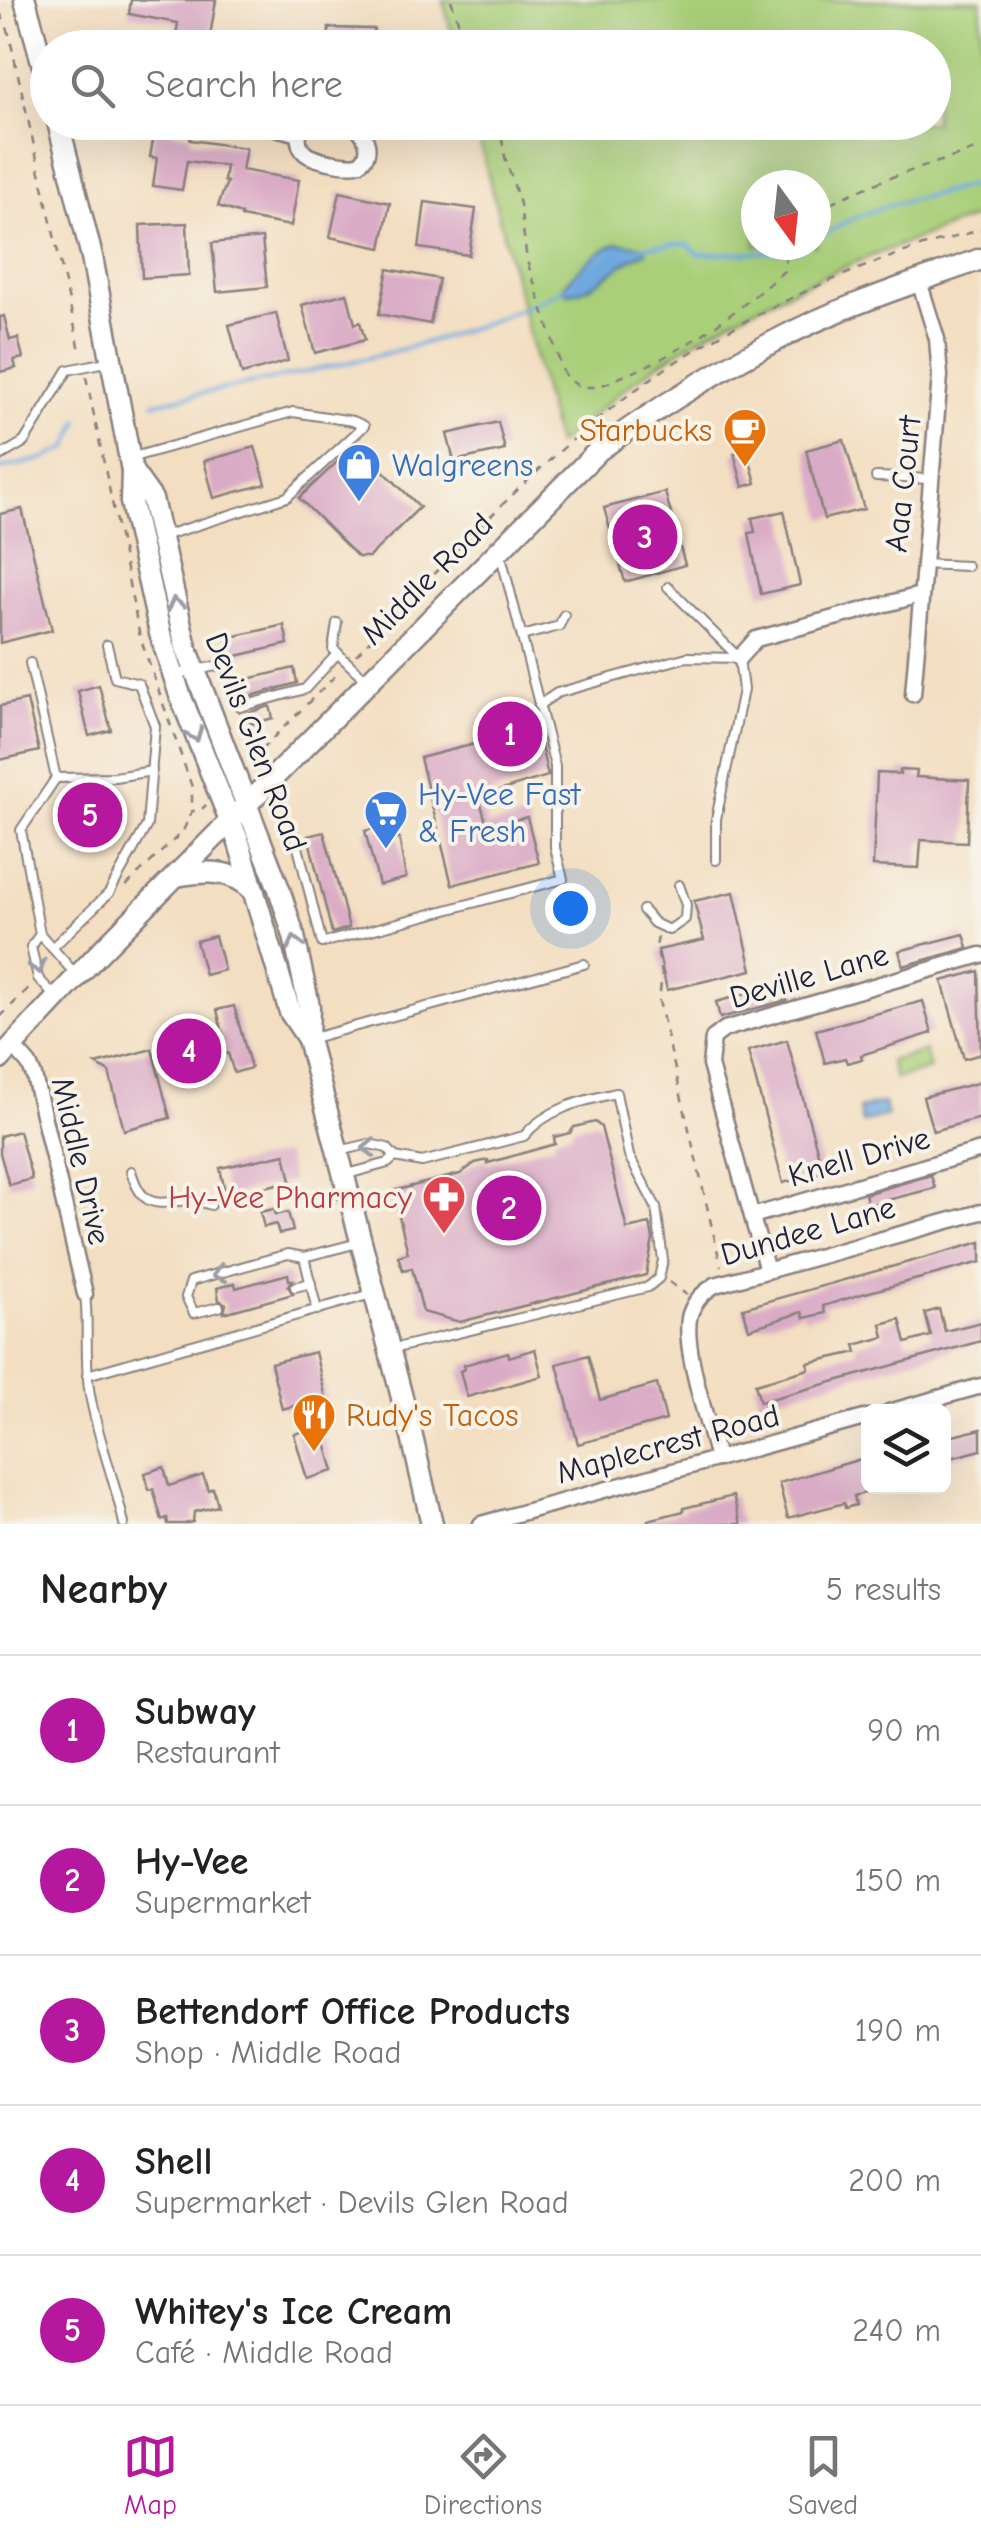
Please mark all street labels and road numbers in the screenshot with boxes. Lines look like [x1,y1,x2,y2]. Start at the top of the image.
street label: Aaa Court [877,413,929,554]
street label: Middle Road [354,506,500,652]
street label: Devils Glen Road [197,627,315,857]
street label: Deville Lane [725,936,893,1016]
street label: Middle Drive [44,1074,118,1248]
street label: Knell Drive [784,1119,934,1195]
street label: Dundee Lane [717,1188,899,1274]
street label: Maplecrest Road [553,1396,783,1492]

